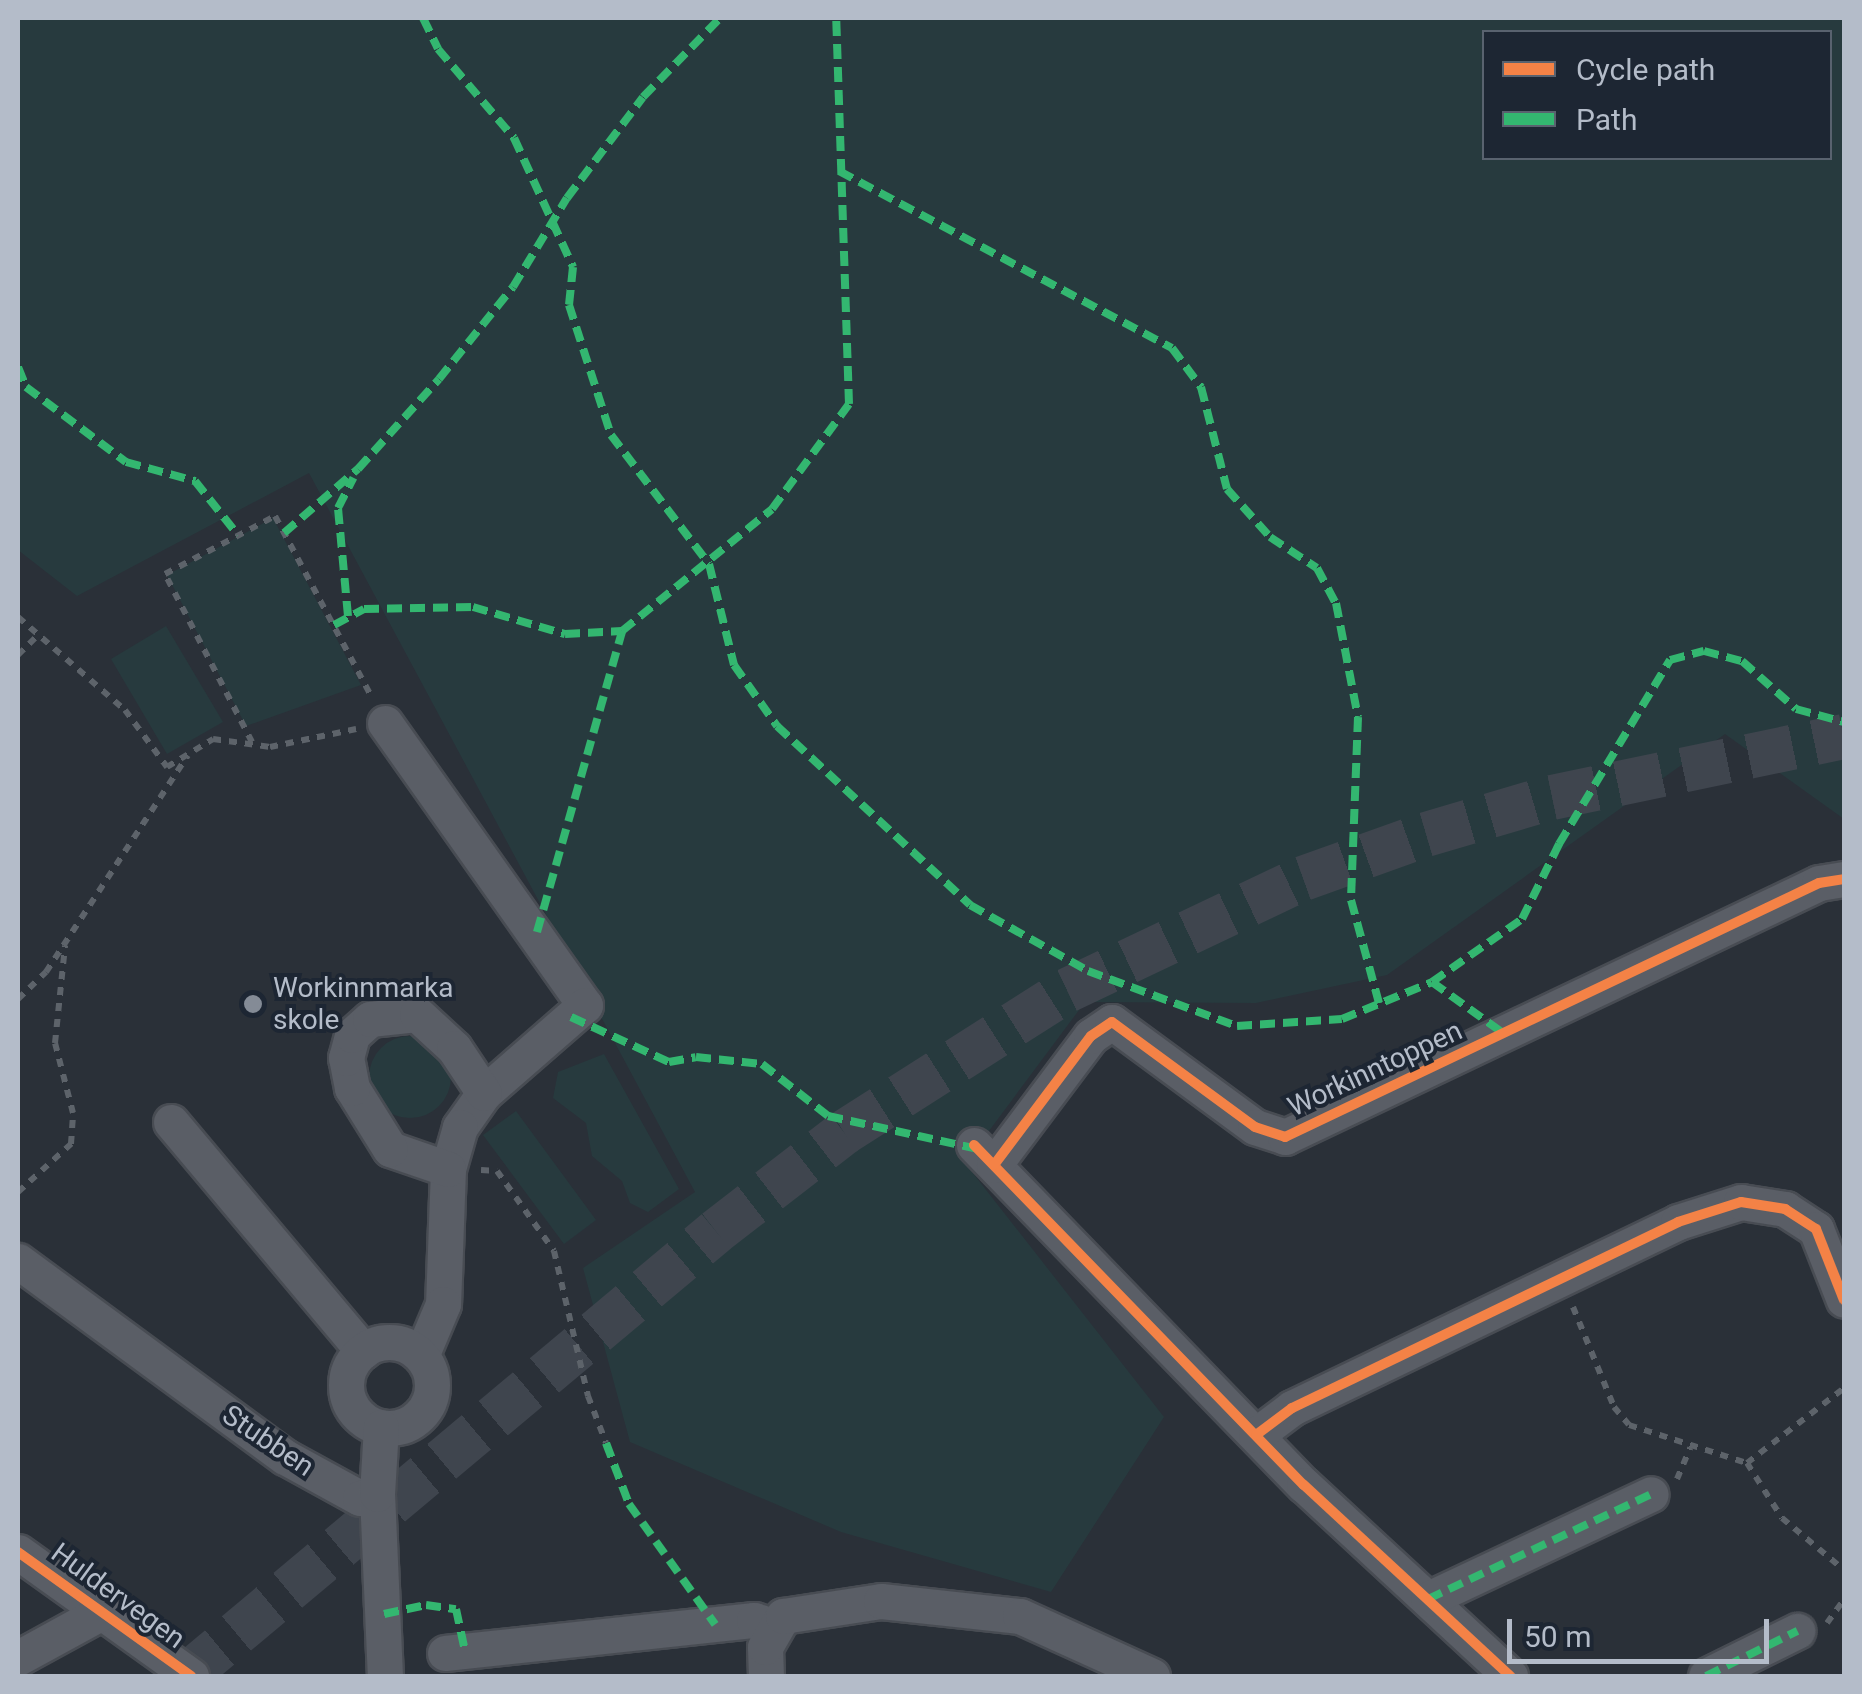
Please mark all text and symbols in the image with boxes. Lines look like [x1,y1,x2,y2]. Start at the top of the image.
legend [1482,30,1832,160]
text: Cycle path [1576,52,1715,87]
text: Path [1576,102,1637,137]
place label: Workinnmarka skole [273,971,453,1037]
marker: Workinnmarka skole [242,993,264,1015]
street label: Workinntoppen [1283,1014,1467,1124]
street label: Stubben [216,1398,320,1484]
street label: Huldervegen [45,1536,191,1656]
scale bar [1512,1599,1774,1661]
text: 50 m [1524,1619,1591,1654]

